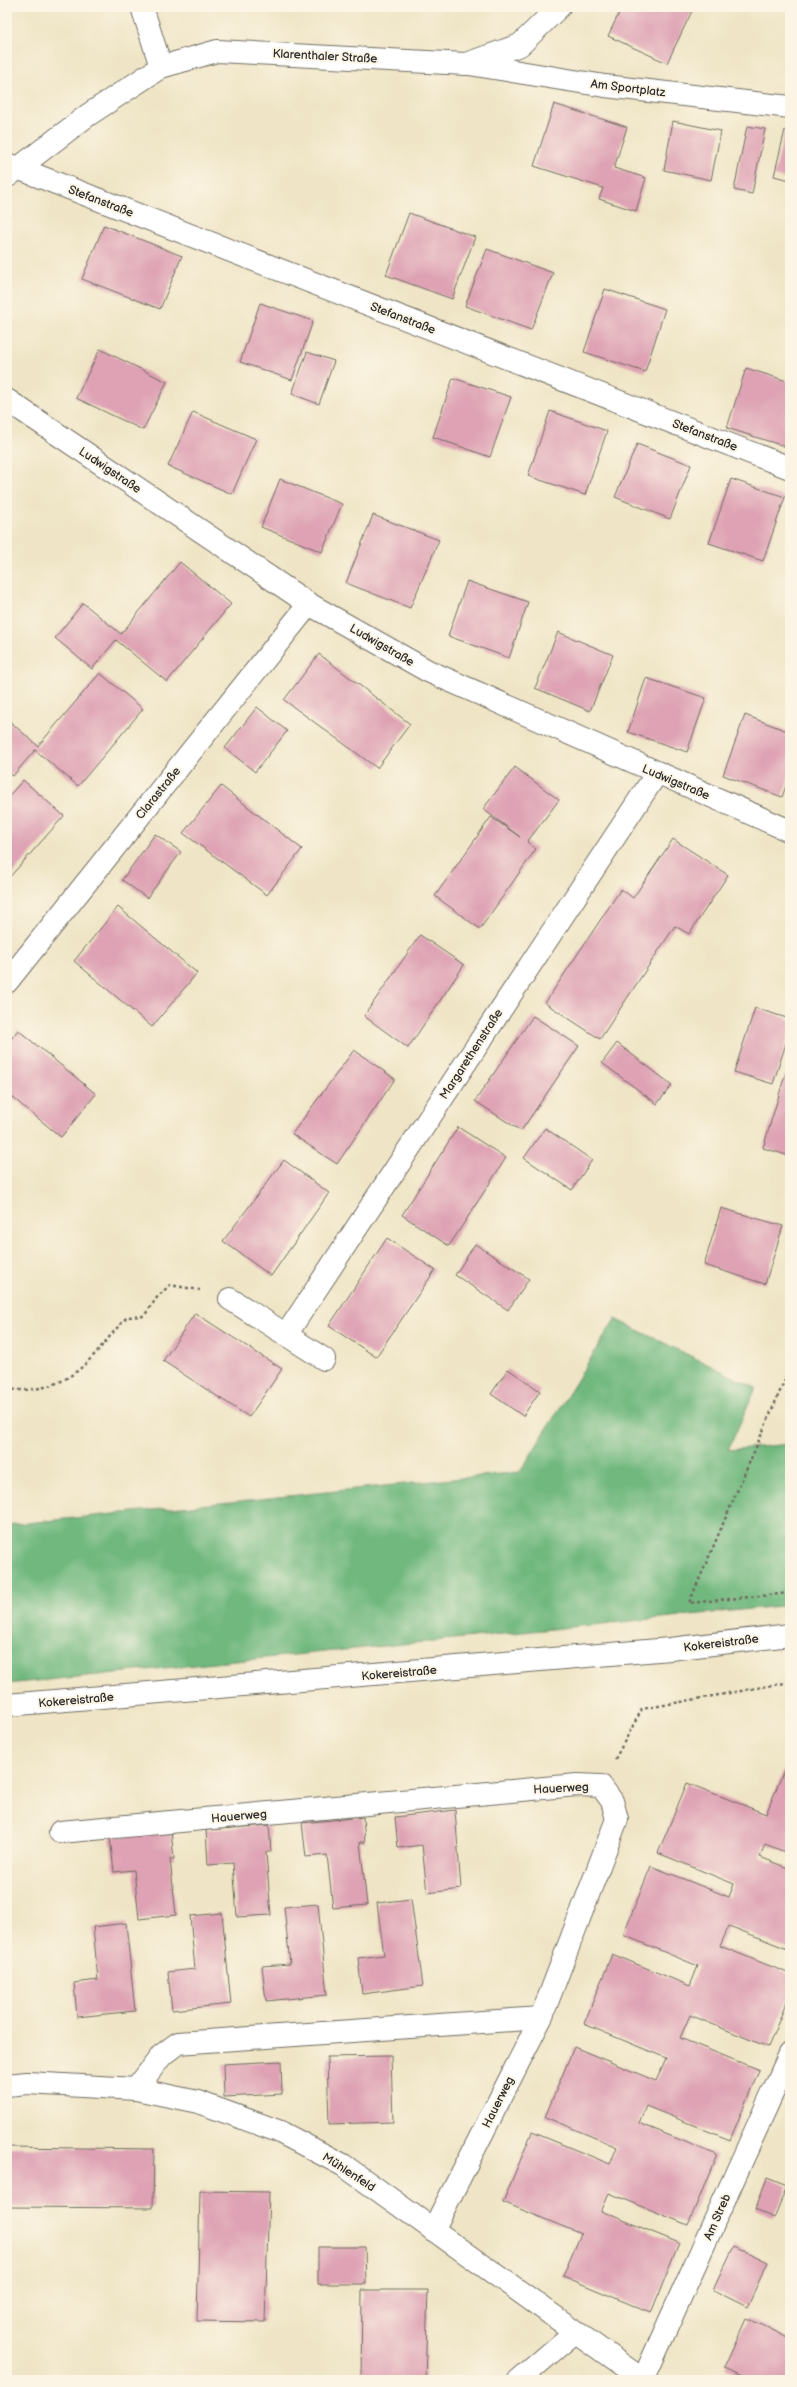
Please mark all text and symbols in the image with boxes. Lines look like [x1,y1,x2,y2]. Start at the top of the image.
street label: Klarenthaler Straße [272,46,378,67]
street label: Am Sportplatz [590,76,666,101]
street label: Stefanstraße [66,182,136,221]
street label: Stefanstraße [368,299,438,338]
street label: Stefanstraße [670,416,740,455]
street label: Ludwigstraße [76,444,144,497]
street label: Ludwigstraße [347,621,417,670]
street label: Ludwigstraße [640,761,712,803]
street label: Clarastraße [133,764,184,823]
street label: Margarethenstraße [437,1006,506,1102]
street label: Kokereistraße [683,1631,759,1656]
street label: Kokereistraße [361,1663,437,1684]
street label: Kokereistraße [38,1690,114,1711]
street label: Hauerweg [533,1780,589,1797]
street label: Hauerweg [211,1807,268,1826]
street label: Hauerweg [479,2074,518,2130]
street label: Mühlenfeld [319,2150,378,2195]
street label: Am Streb [701,2191,734,2243]

